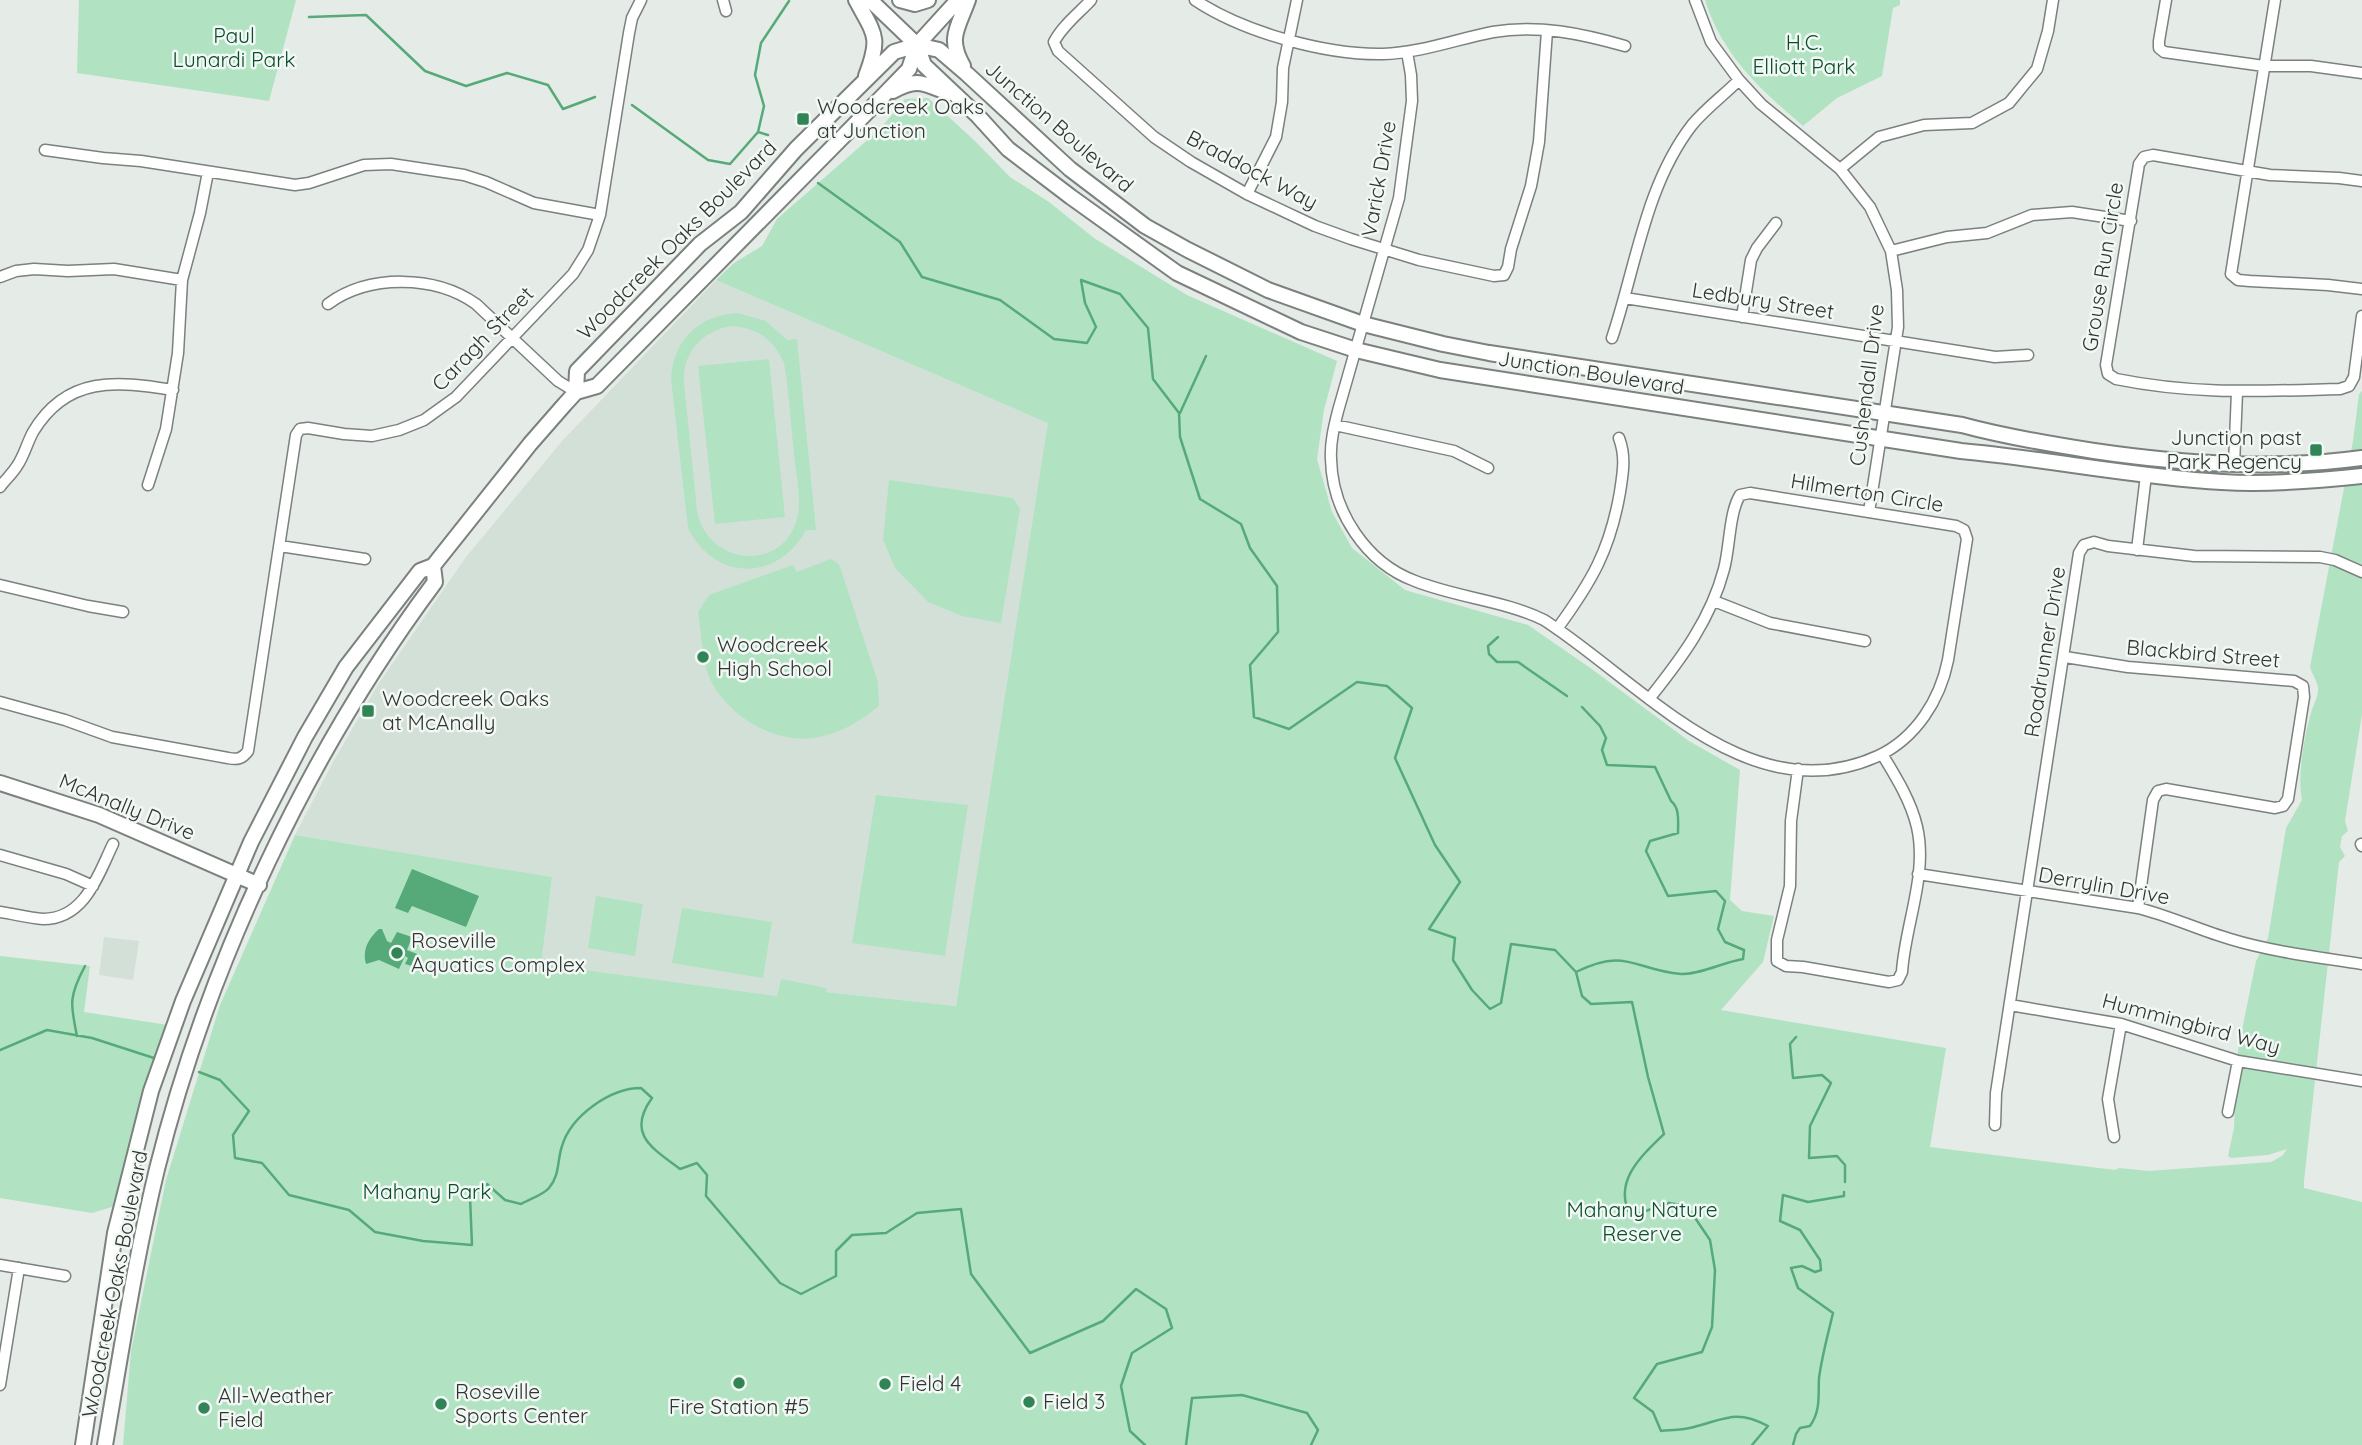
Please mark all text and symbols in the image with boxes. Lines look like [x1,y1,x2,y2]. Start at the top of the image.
park label: Paul Lunardi Park [172,22,296,72]
park label: H.C. Elliott Park [1752,29,1856,79]
street label: Junction Boulevard [980,55,1139,198]
place label: Woodcreek Oaks at Junction [817,93,984,143]
marker: Woodcreek Oaks at Junction [795,111,811,127]
street label: Varick Drive [1355,119,1401,239]
street label: Braddock Way [1182,124,1323,215]
street label: Woodcreek Oaks Boulevard [571,134,782,345]
street label: Grouse Run Circle [2076,180,2128,353]
street label: Ledbury Street [1690,276,1836,324]
street label: Caragh Street [426,281,539,396]
street label: Cushendall Drive [1843,302,1889,467]
street label: Junction Boulevard [1496,344,1686,400]
place label: Junction past Park Regency [2167,424,2302,474]
marker: Junction past Park Regency [2308,442,2324,458]
street label: Hilmerton Circle [1789,467,1945,517]
street label: Roadrunner Drive [2018,565,2070,739]
place label: Woodcreek High School [717,631,832,681]
street label: Blackbird Street [2125,633,2281,673]
marker: Woodcreek High School [695,649,711,665]
place label: Woodcreek Oaks at McAnally [382,685,549,735]
marker: Woodcreek Oaks at McAnally [360,703,376,719]
street label: McAnally Drive [56,767,199,845]
street label: Derrylin Drive [2036,861,2172,909]
place label: Roseville Aquatics Complex [411,927,585,977]
marker: Roseville Aquatics Complex [389,945,405,961]
street label: Hummingbird Way [2099,987,2283,1059]
street label: Woodcreek Oaks Boulevard [75,1148,153,1420]
park label: Mahany Park [363,1178,491,1204]
park label: Mahany Nature Reserve [1566,1196,1718,1246]
place label: Field 4 [899,1370,961,1396]
marker: Fire Station #5 [731,1375,747,1391]
marker: Field 4 [877,1376,893,1392]
place label: Roseville Sports Center [455,1378,588,1428]
place label: All-Weather Field [218,1382,333,1432]
place label: Field 3 [1043,1388,1105,1414]
place label: Fire Station #5 [669,1393,809,1419]
marker: Field 3 [1021,1394,1037,1410]
marker: Roseville Sports Center [433,1396,449,1412]
marker: All-Weather Field [196,1400,212,1416]

